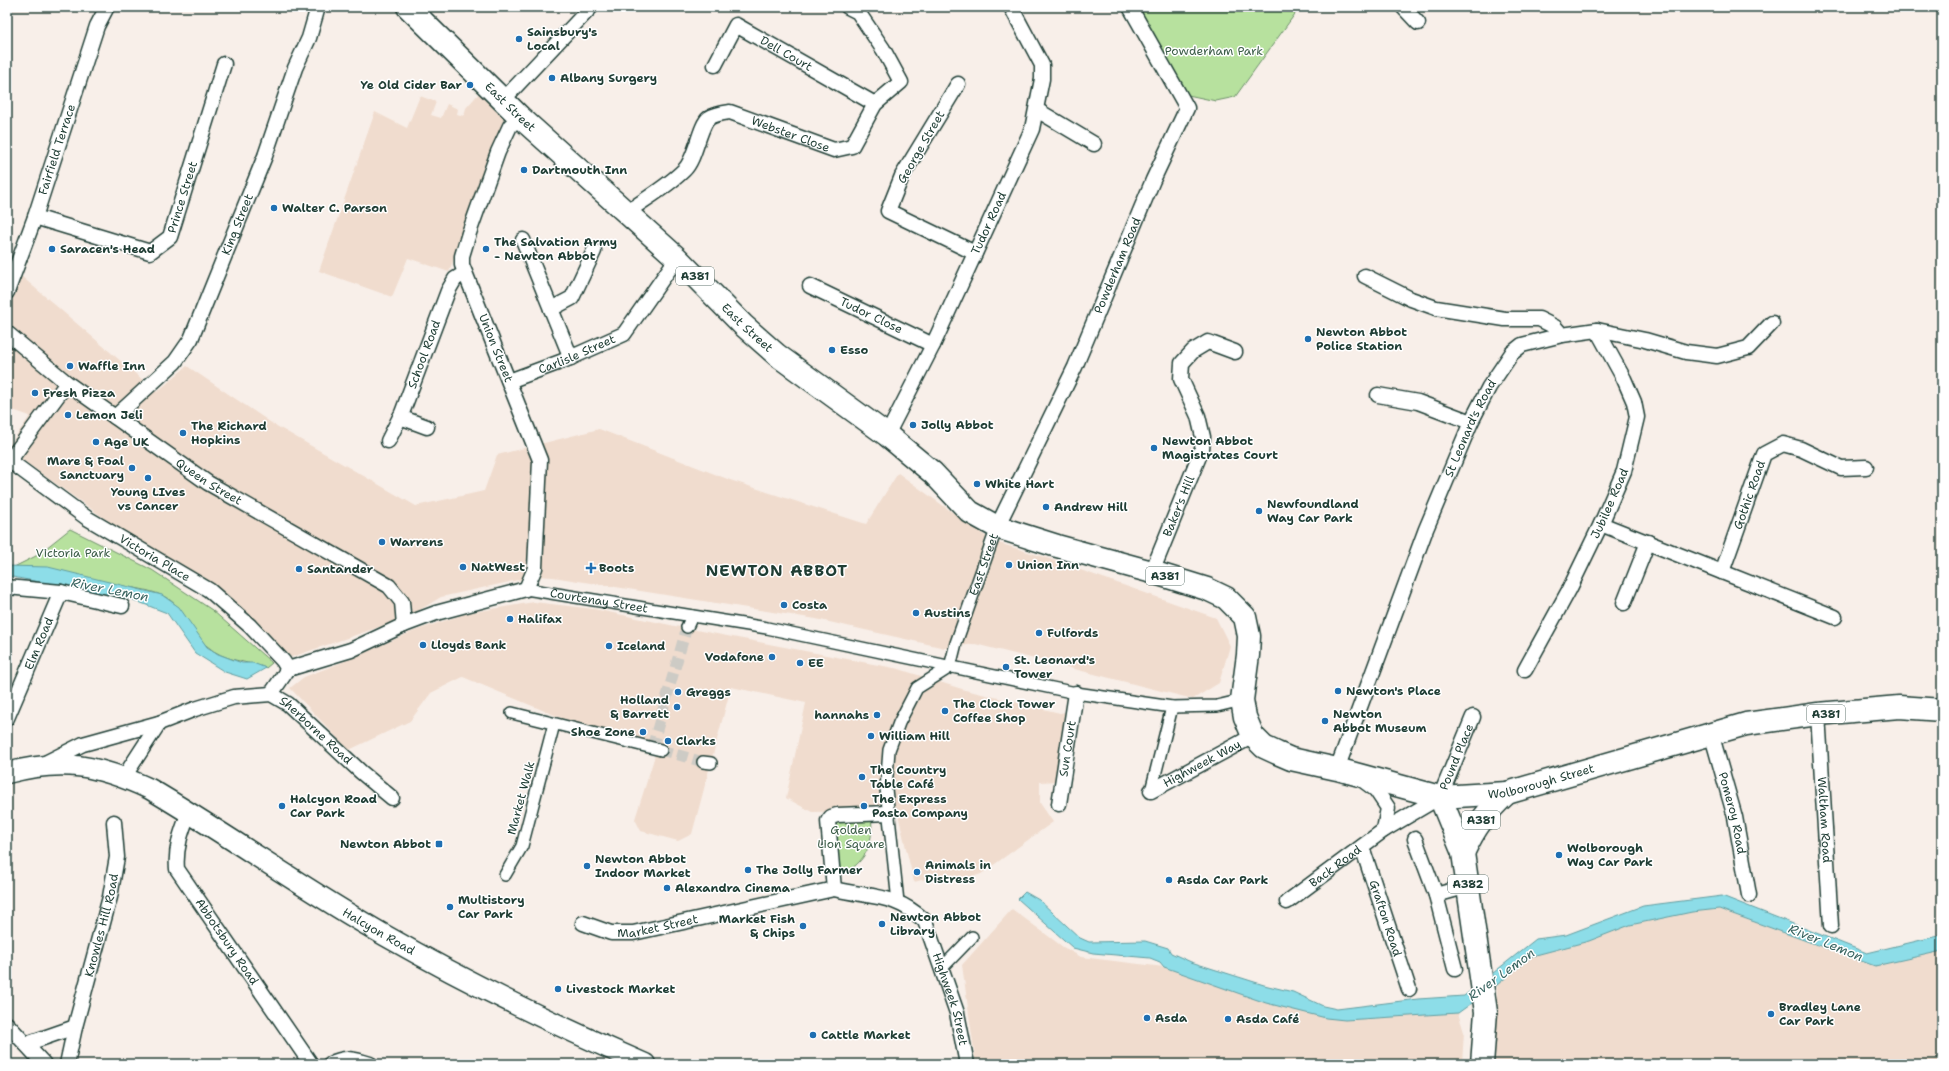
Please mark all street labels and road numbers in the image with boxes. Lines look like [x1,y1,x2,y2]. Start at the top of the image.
street label: Dell Court [757,32,815,75]
street label: East Street [481,79,539,135]
street label: Fairfield Terrace [35,102,79,197]
street label: George Street [894,108,948,186]
street label: Webster Close [749,113,832,156]
street label: Prince Street [164,159,201,235]
street label: Tudor Road [967,189,1010,257]
street label: King Street [218,191,257,257]
street label: Powderham Road [1090,215,1145,316]
road number: A381 [676,267,714,285]
street label: Tudor Close [837,294,906,337]
street label: East Street [718,300,776,356]
street label: Union Street [475,311,517,385]
street label: School Road [404,317,444,391]
street label: Carlisle Street [536,331,618,377]
street label: St Leonard's Road [1441,376,1500,479]
street label: Queen Street [173,455,245,509]
street label: Gothic Road [1730,458,1769,532]
street label: Jubilee Road [1587,465,1632,541]
street label: Baker's Hill [1159,473,1198,539]
street label: Victoria Place [116,531,193,585]
street label: East Street [965,531,1002,598]
road number: A381 [1146,567,1184,585]
street label: Courtenay Street [549,585,649,617]
street label: Elm Road [21,615,57,672]
street label: Sherborne Road [276,693,356,768]
road number: A381 [1807,705,1845,723]
street label: Sun Court [1055,720,1080,778]
street label: Pound Place [1436,721,1477,793]
street label: Highweek Way [1160,736,1244,791]
street label: Market Walk [504,759,539,837]
street label: Wolborough Street [1487,760,1596,802]
street label: Pomeroy Road [1715,770,1750,856]
street label: Waltham Road [1814,776,1835,864]
road number: A381 [1462,811,1500,829]
street label: Back Road [1306,841,1365,891]
street label: Knowles Hill Road [81,872,122,979]
road number: A382 [1448,875,1488,893]
street label: Grafton Road [1366,878,1406,959]
street label: Abbotsbury Road [192,895,262,988]
street label: Halcyon Road [339,904,418,959]
street label: Market Street [617,911,699,941]
street label: Highweek Street [929,950,971,1047]

